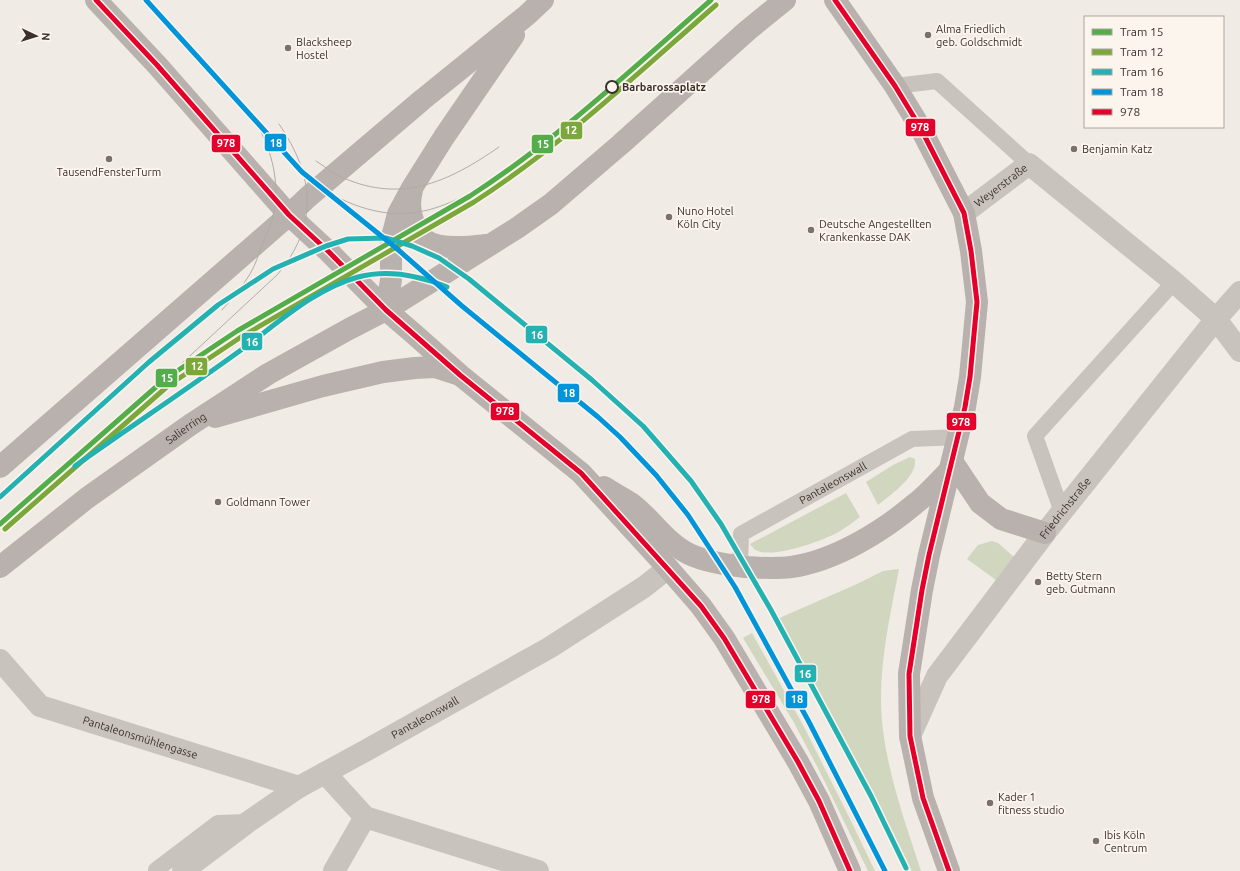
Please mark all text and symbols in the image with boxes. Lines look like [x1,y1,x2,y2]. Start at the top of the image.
north arrow [16,16,56,56]
legend [1084,16,1224,128]
place label: Alma Friedlich geb. Goldschmidt [936,23,1023,48]
text: Tram 15 [1120,25,1164,38]
marker: Alma Friedlich geb. Goldschmidt [923,30,933,40]
text: N [40,32,52,41]
place label: Blacksheep Hostel [296,36,352,61]
marker: Blacksheep Hostel [283,43,293,53]
text: Tram 12 [1120,45,1164,58]
text: Tram 16 [1120,65,1164,78]
marker: Barbarossaplatz [605,80,619,94]
place label: Barbarossaplatz [622,81,707,93]
text: Tram 18 [1120,85,1164,98]
text: 978 [1120,105,1141,118]
line badge: 978 [905,118,936,137]
line badge: 12 [560,121,583,140]
text: 978 [911,121,929,133]
text: 12 [565,124,577,136]
line badge: 18 [264,133,287,152]
line badge: 978 [211,134,241,153]
line badge: 15 [531,134,554,154]
text: 978 [217,137,235,149]
text: 18 [270,137,282,149]
text: 15 [537,138,549,150]
place label: Benjamin Katz [1082,143,1152,155]
marker: Benjamin Katz [1069,144,1079,154]
marker: TausendFensterTurm [104,154,114,164]
street label: Weyerstraße [972,161,1030,209]
place label: TausendFensterTurm [57,166,161,178]
place label: Nuno Hotel Köln City [677,205,734,230]
marker: Nuno Hotel Köln City [664,212,674,222]
place label: Deutsche Angestellten Krankenkasse DAK [819,218,932,243]
marker: Deutsche Angestellten Krankenkasse DAK [806,225,816,235]
line badge: 16 [525,325,548,344]
text: 16 [531,329,543,341]
line badge: 16 [241,332,263,351]
text: 16 [246,336,258,348]
line badge: 12 [185,357,208,376]
text: 12 [191,360,203,372]
line badge: 15 [155,368,178,388]
text: 15 [161,372,173,384]
line badge: 18 [557,383,580,403]
text: 18 [563,387,575,399]
line badge: 978 [490,402,520,421]
text: 978 [496,405,514,417]
street label: Salierring [163,410,208,446]
line badge: 978 [946,412,977,431]
text: 978 [952,416,970,428]
street label: Pantaleonswall [797,460,868,506]
street label: Friedrichstraße [1037,475,1093,541]
place label: Goldmann Tower [226,496,311,508]
marker: Goldmann Tower [213,497,223,507]
place label: Betty Stern geb. Gutmann [1046,570,1116,595]
marker: Betty Stern geb. Gutmann [1033,577,1043,587]
line badge: 16 [794,664,817,683]
text: 16 [799,668,811,680]
line badge: 978 [745,690,776,709]
line badge: 18 [785,690,808,709]
text: 978 [752,693,770,705]
text: 18 [791,693,803,705]
street label: Pantaleonswall [389,694,461,741]
street label: Pantaleonsmühlengasse [81,714,199,761]
place label: Kader 1 fitness studio [998,791,1065,816]
marker: Kader 1 fitness studio [985,798,995,808]
place label: Ibis Köln Centrum [1104,829,1147,854]
marker: Ibis Köln Centrum [1091,836,1101,846]

